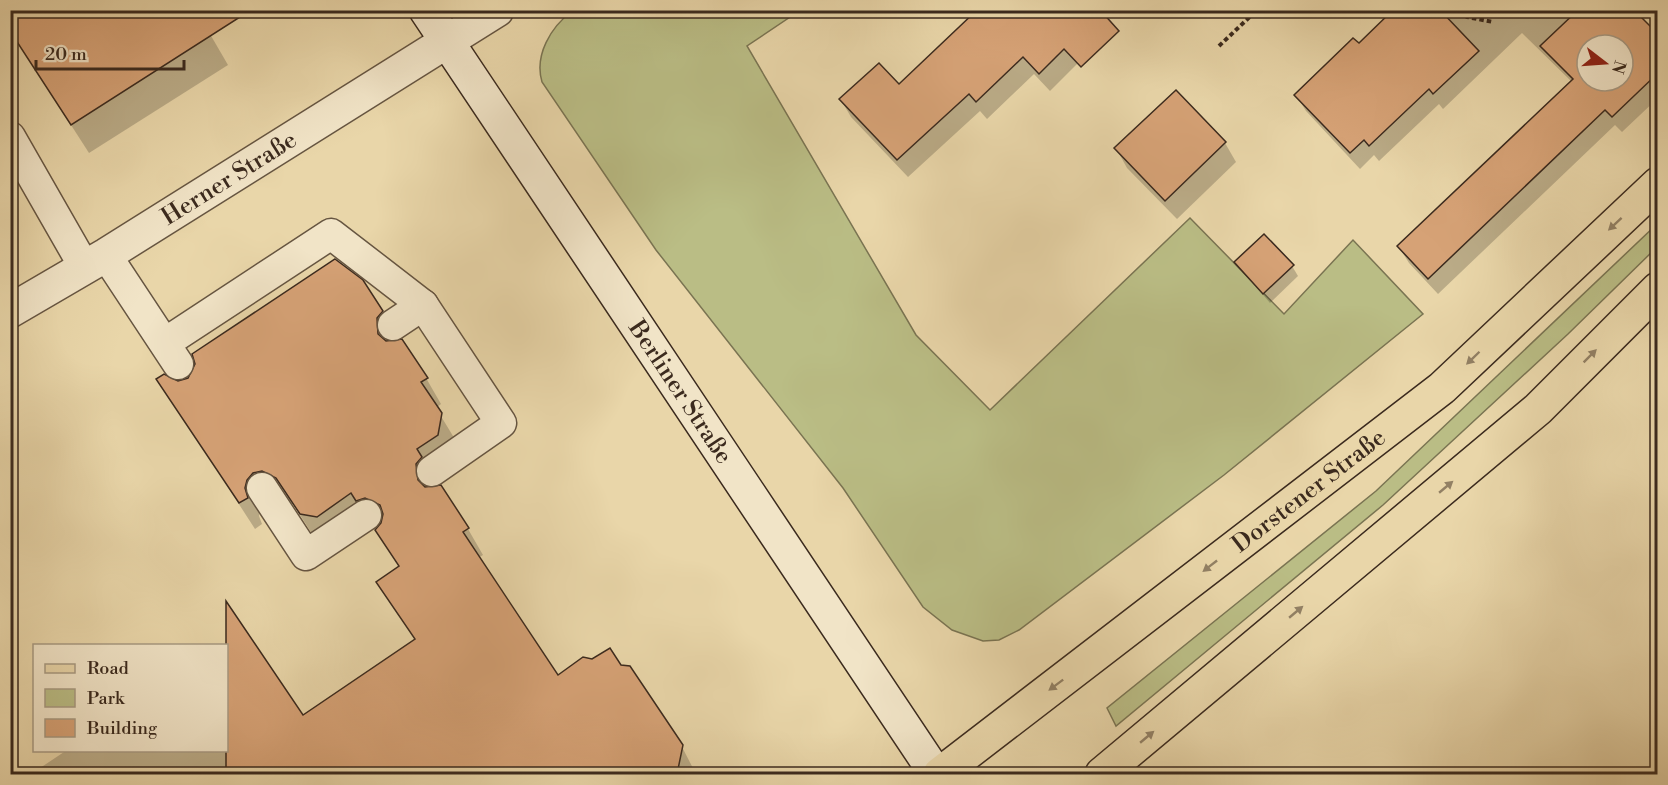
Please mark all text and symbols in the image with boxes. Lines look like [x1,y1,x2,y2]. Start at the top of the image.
scale bar [36,33,184,71]
north arrow [1575,33,1635,93]
text: 20 m [45,43,87,66]
text: N [1607,58,1630,76]
street label: Herner Straße [156,125,303,233]
one-way arrow [1608,217,1623,230]
street label: Berliner Straße [621,314,739,470]
one-way arrow [1583,350,1597,364]
one-way arrow [1466,351,1481,365]
street label: Dorstener Straße [1226,423,1392,560]
one-way arrow [1438,481,1453,493]
one-way arrow [1203,559,1218,571]
one-way arrow [1288,606,1303,619]
legend [33,644,228,752]
text: Road [87,657,130,680]
one-way arrow [1048,678,1063,690]
text: Park [87,687,126,710]
text: Building [86,717,158,740]
one-way arrow [1139,731,1154,744]

